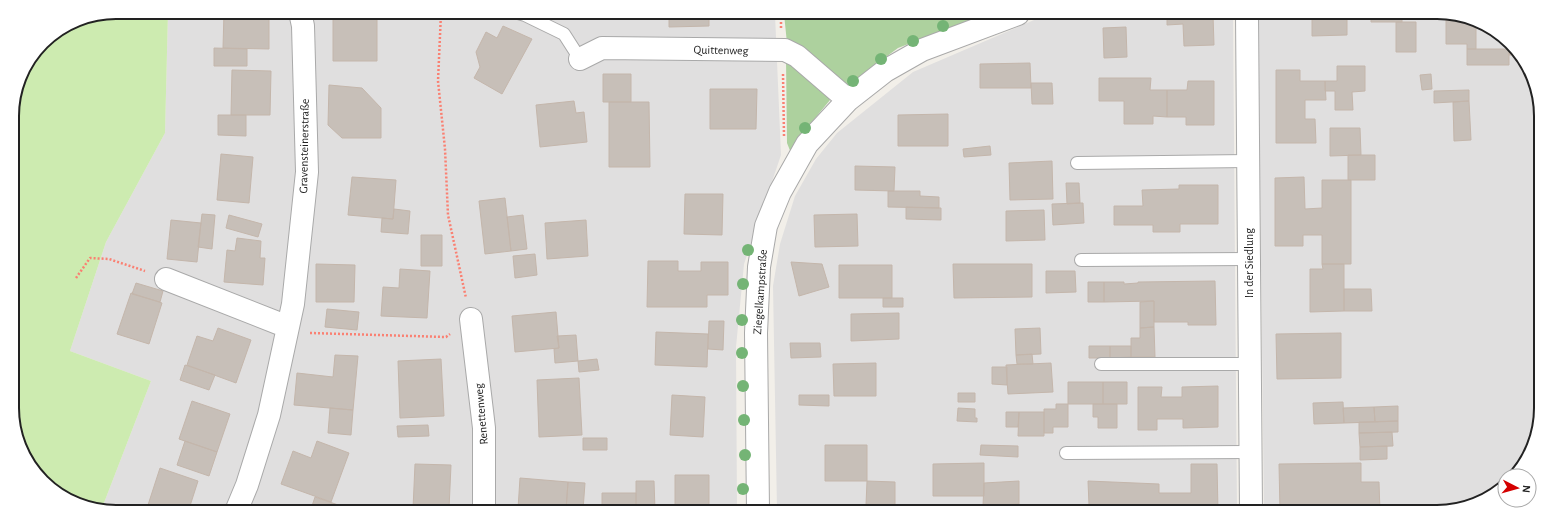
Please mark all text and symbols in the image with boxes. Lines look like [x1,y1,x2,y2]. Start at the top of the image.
street label: Quittenweg [693,44,749,57]
street label: Gravensteinerstraße [297,99,311,193]
street label: In der Siedlung [1243,228,1255,298]
street label: Ziegelkampstraße [751,249,769,335]
street label: Renettenweg [472,383,490,445]
north arrow [1497,468,1537,508]
text: N [1521,485,1532,493]

